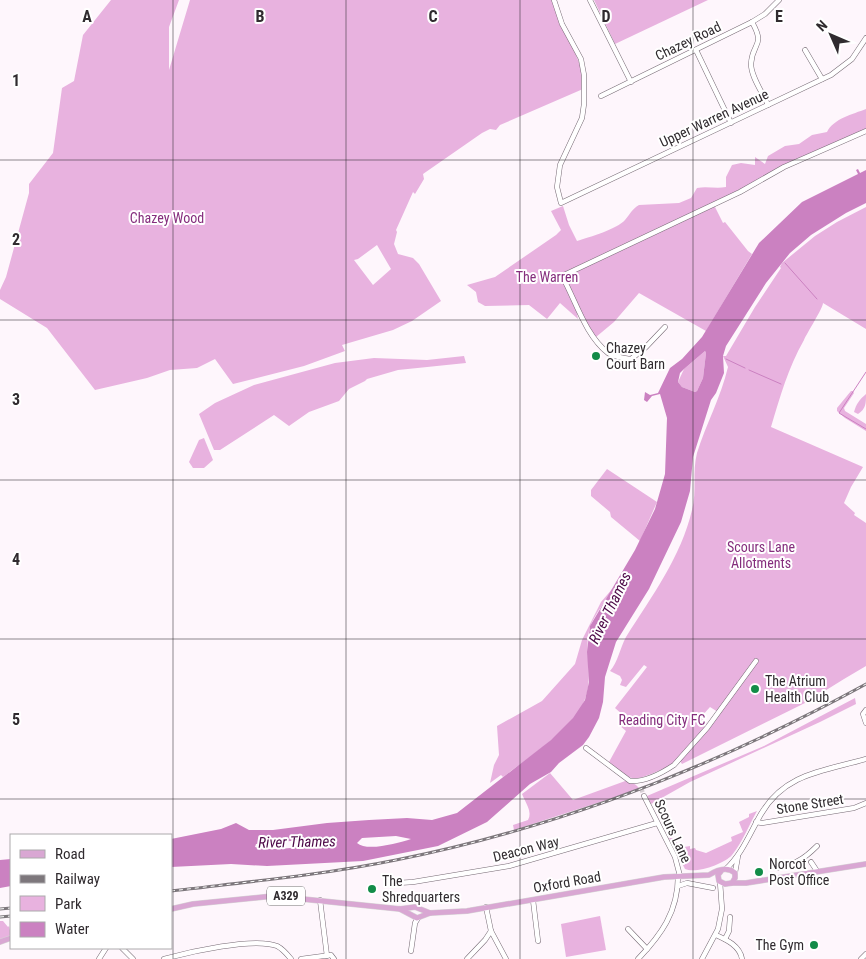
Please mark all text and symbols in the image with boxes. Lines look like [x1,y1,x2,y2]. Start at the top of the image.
text: A [82,7,92,26]
text: B [256,7,265,26]
text: C [428,7,438,26]
text: D [601,7,611,26]
text: E [775,7,783,26]
north arrow [806,10,856,60]
text: N [813,17,830,34]
street label: Chazey Road [653,18,723,64]
text: 1 [12,71,20,90]
street label: Upper Warren Avenue [657,86,771,150]
park label: Chazey Wood [130,210,204,226]
text: 2 [12,230,20,249]
park label: The Warren [516,269,578,285]
place label: Chazey Court Barn [606,340,665,372]
marker: Chazey Court Barn [590,350,602,362]
text: 3 [12,390,20,409]
park label: Scours Lane Allotments [727,539,795,571]
text: 4 [12,550,20,569]
water label: River Thames [585,569,635,647]
place label: The Atrium Health Club [765,673,829,705]
marker: The Atrium Health Club [749,683,761,695]
text: 5 [12,710,20,729]
park label: Reading City FC [619,712,705,728]
street label: Stone Street [775,791,845,817]
street label: Scours Lane [651,797,695,866]
water label: River Thames [258,832,336,852]
street label: Deacon Way [491,833,561,865]
legend [10,834,172,949]
text: Road [55,845,85,863]
place label: Norcot Post Office [769,856,830,888]
marker: Norcot Post Office [753,866,765,878]
street label: Oxford Road [532,868,602,896]
text: Railway [55,870,100,888]
place label: The Shredquarters [382,873,460,905]
marker: The Shredquarters [366,883,378,895]
road number: A329 [267,886,305,906]
text: Park [55,895,82,913]
text: Water [55,920,90,938]
place label: The Gym [756,937,804,953]
marker: The Gym [808,939,820,951]

